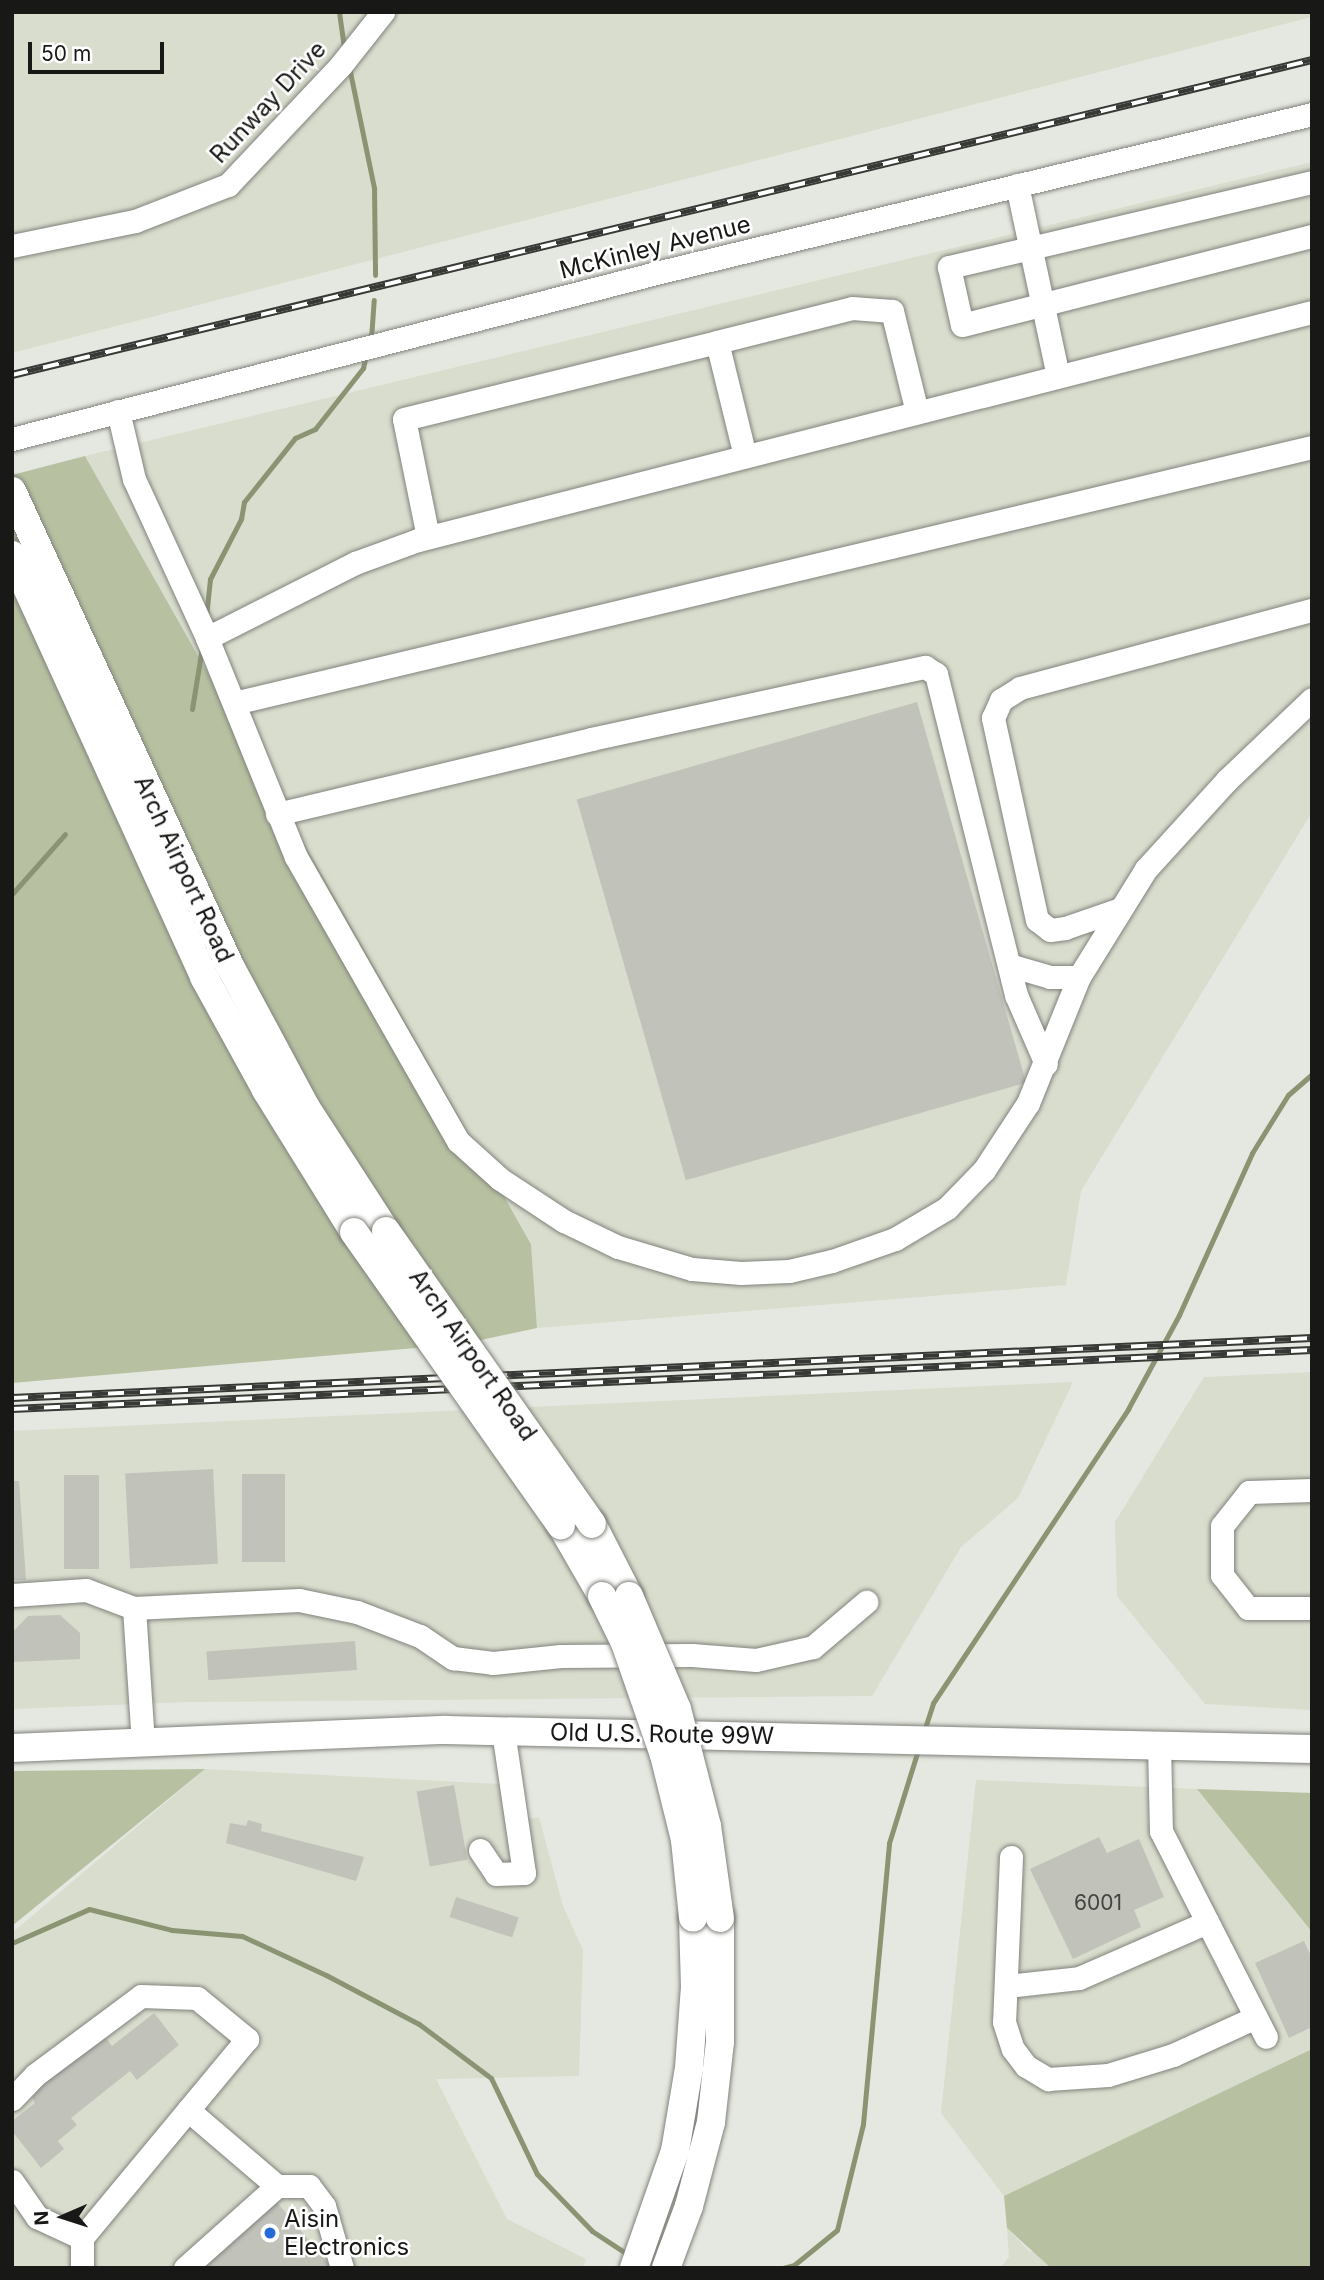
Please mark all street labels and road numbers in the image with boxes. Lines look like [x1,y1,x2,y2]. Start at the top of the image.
street label: Runway Drive [204,35,332,169]
street label: McKinley Avenue [557,209,753,285]
street label: Arch Airport Road [128,771,240,967]
street label: Arch Airport Road [403,1264,543,1446]
street label: Old U.S. Route 99W [550,1718,774,1750]

